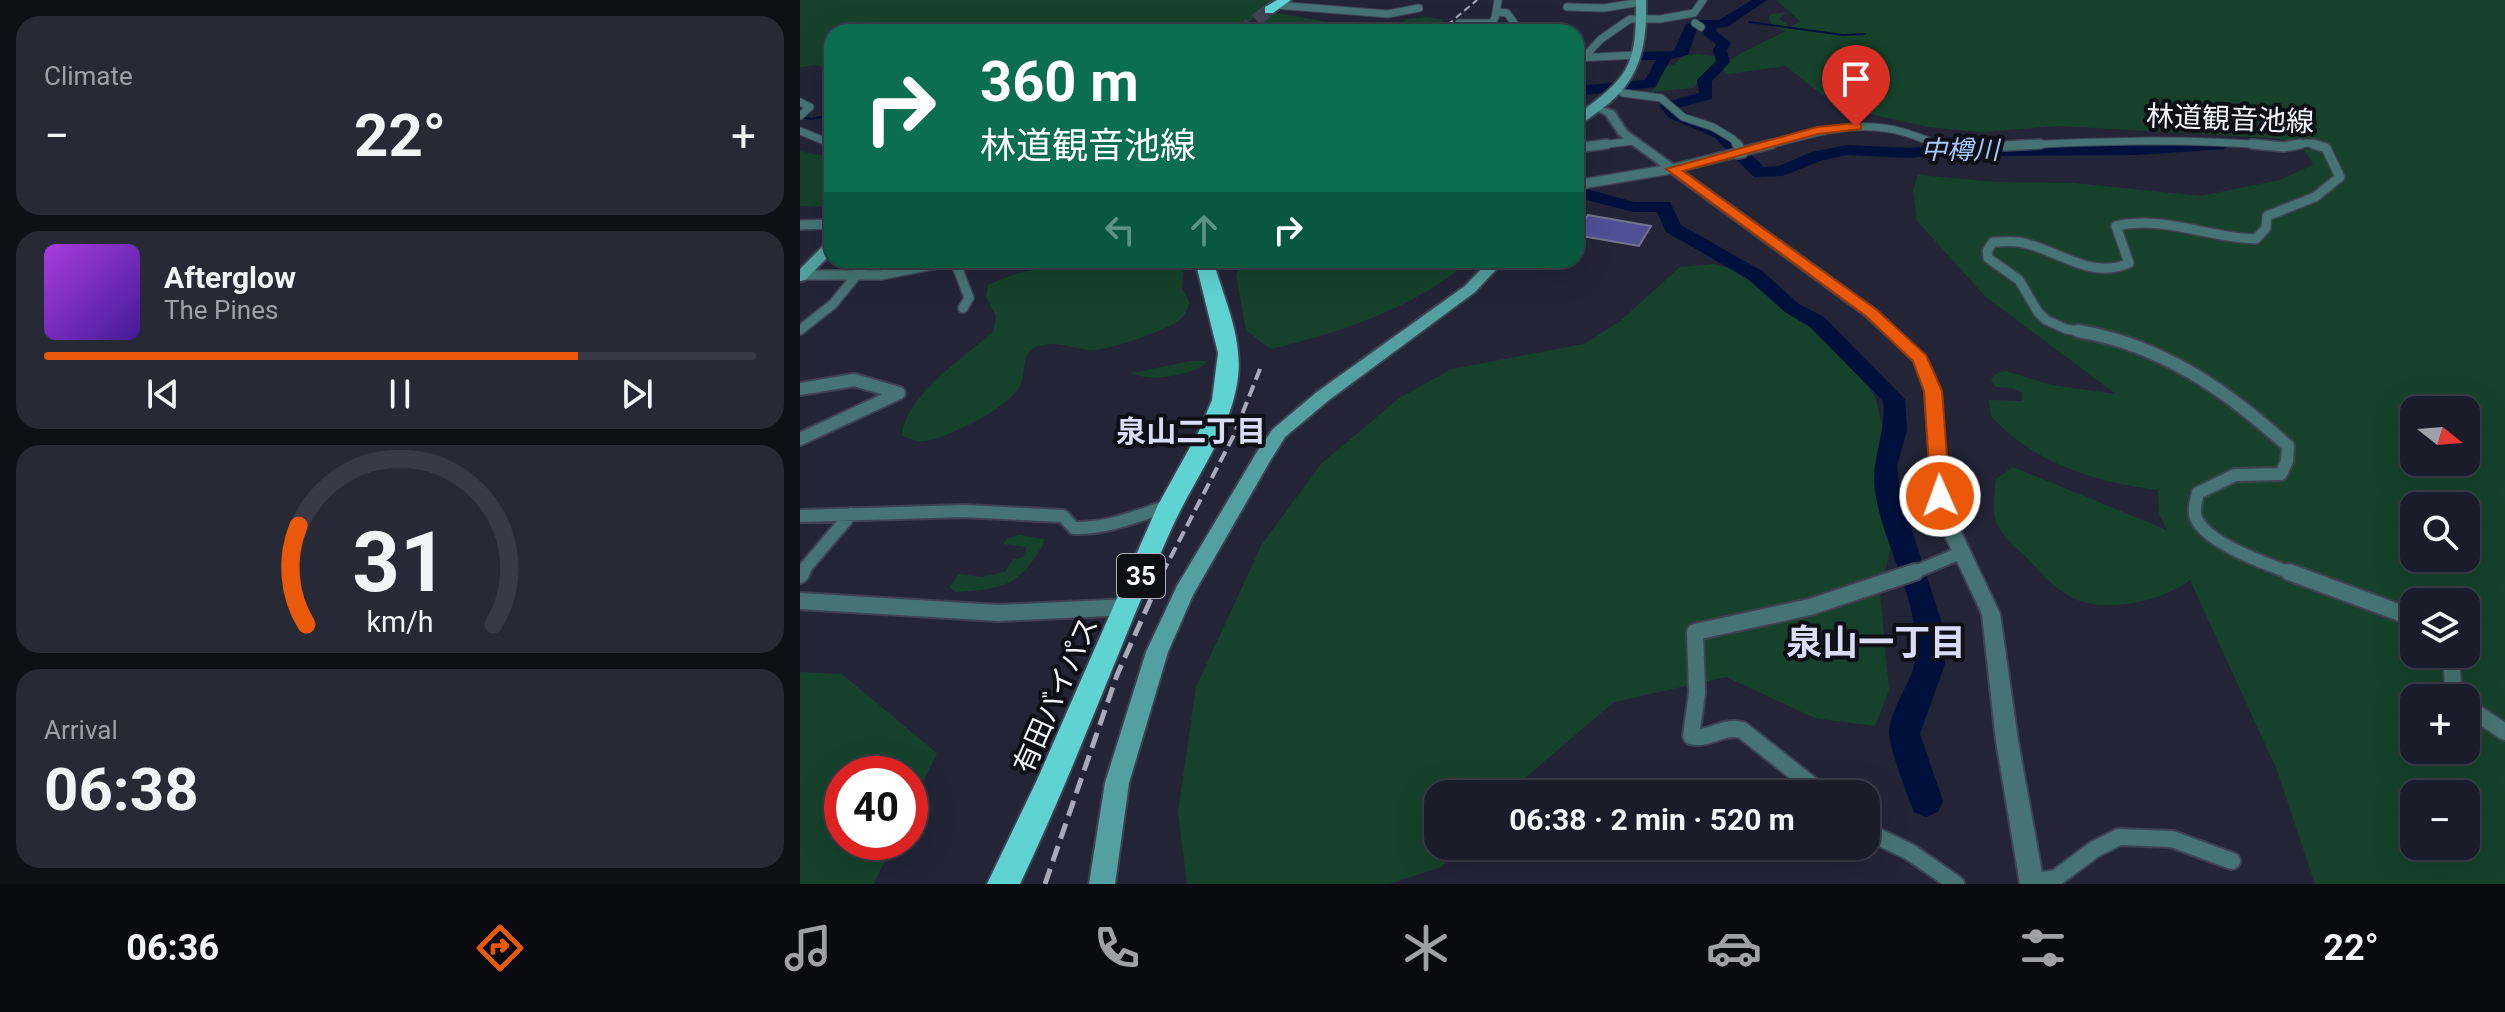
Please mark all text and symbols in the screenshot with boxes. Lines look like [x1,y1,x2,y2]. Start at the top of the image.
pin [1822,45,1890,127]
text: 360 m [980,49,1139,115]
icon: right [848,56,952,160]
icon: arrive [1834,57,1878,101]
text: Climate [44,61,133,91]
text: 22° [354,100,446,171]
street label: 林道観音池線 [2145,100,2315,138]
text: − [44,110,69,162]
text: + [731,110,756,162]
text: 林道観音池線 [980,125,1196,167]
water label: 中樽川 [1921,135,2002,165]
icon: left [1098,208,1142,252]
icon: ahead [1182,208,1226,252]
icon: right [1266,208,1310,252]
text: Afterglow [164,260,296,295]
text: The Pines [164,295,278,325]
icon: previous [141,372,185,416]
icon: pause [378,372,422,416]
icon: next [615,372,659,416]
north arrow [2400,396,2480,476]
map controls [2400,396,2480,860]
district label: 泉山二丁目 [1116,414,1266,449]
position arrow [1898,454,1982,538]
button: search [2400,492,2480,572]
text: 31 [352,514,448,611]
road number: 35 [1117,554,1165,598]
button: layers [2400,588,2480,668]
text: km/h [366,606,434,640]
street label: 有田バイパス [1007,612,1105,778]
district label: 泉山一丁目 [1786,622,1966,664]
button: + [2400,684,2480,764]
text: Arrival [44,715,118,745]
text: 06:38 [44,754,199,825]
speed limit sign: 40 [824,756,928,860]
button: − [2400,780,2480,860]
text: 06:38 · 2 min · 520 m [1509,802,1795,837]
icon: directions [472,920,528,976]
icon: music [780,920,836,976]
icon: phone [1089,920,1145,976]
icon: climate [1398,920,1454,976]
icon: car [1706,920,1762,976]
icon: filters [2015,920,2071,976]
text: 06:36 [126,927,219,969]
text: 22° [2323,927,2379,969]

